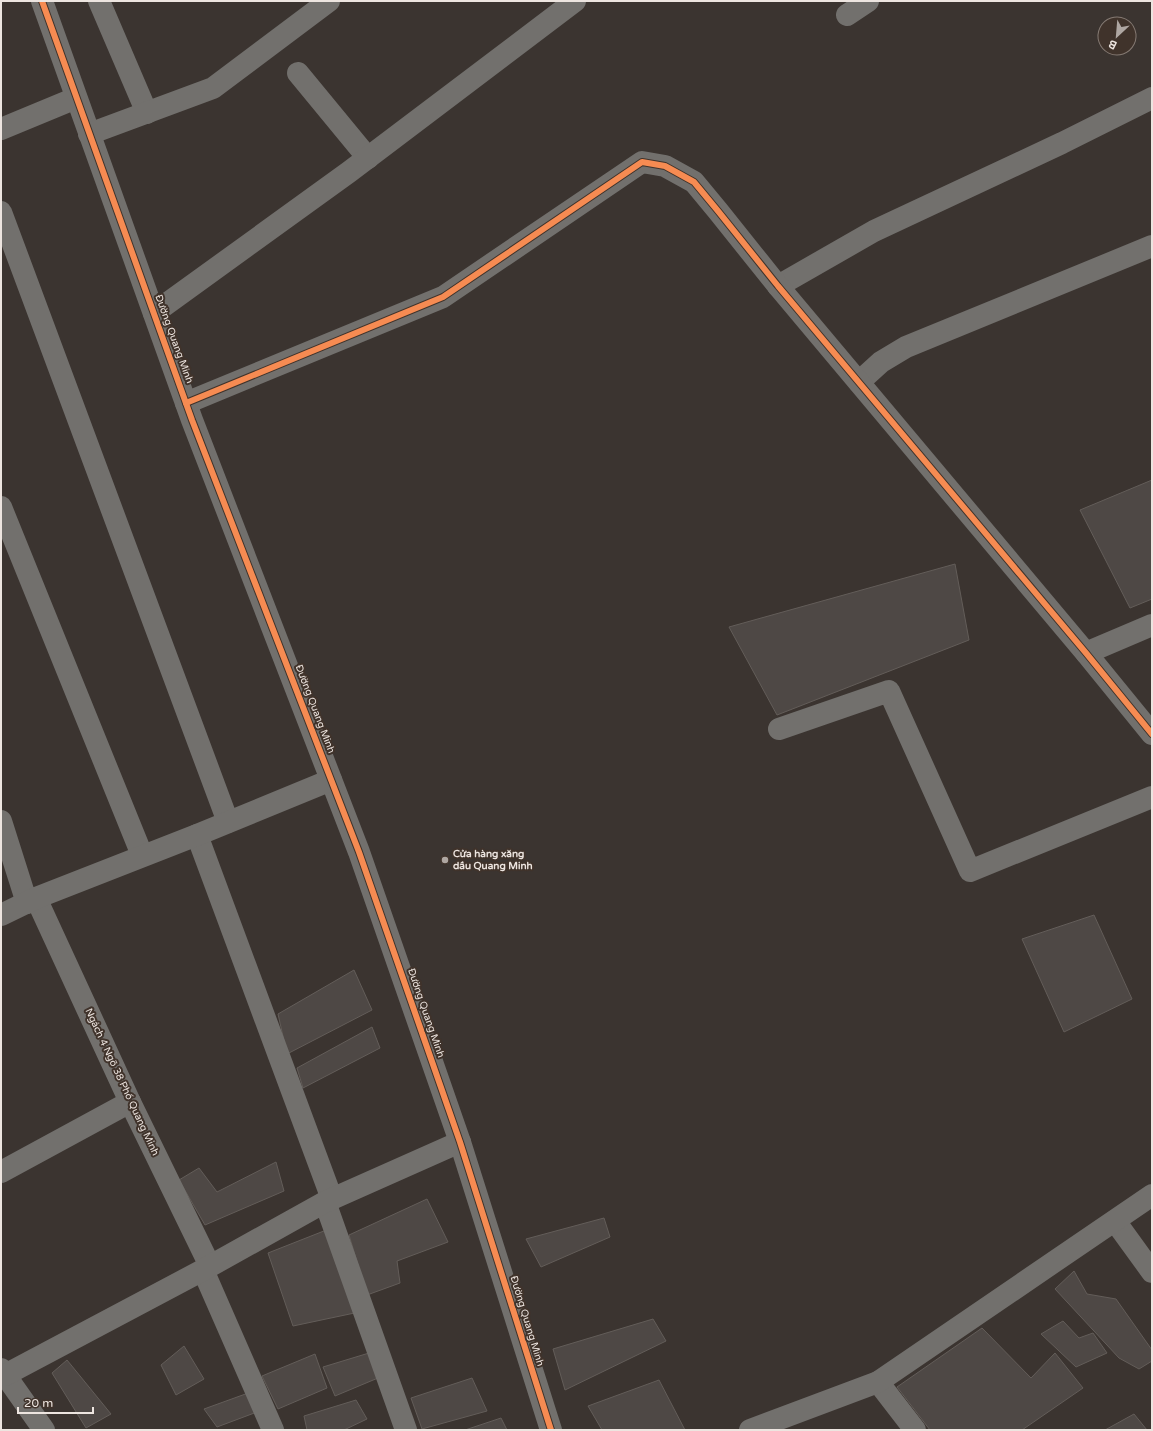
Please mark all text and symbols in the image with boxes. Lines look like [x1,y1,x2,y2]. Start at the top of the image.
north arrow [1097,16,1137,56]
text: B [1106,37,1119,52]
street label: Đường Quang Minh [152,293,196,385]
street label: Đường Quang Minh [293,663,337,755]
place label: Cửa hàng xăng dầu Quang Minh [453,848,533,872]
marker: Cửa hàng xăng dầu Quang Minh [440,855,450,865]
street label: Đường Quang Minh [405,967,447,1059]
street label: Ngách 4 Ngõ 38 Phố Quang Minh [83,1006,161,1158]
street label: Đường Quang Minh [508,1274,546,1368]
scale bar [18,1389,93,1415]
text: 20 m [24,1396,53,1410]

